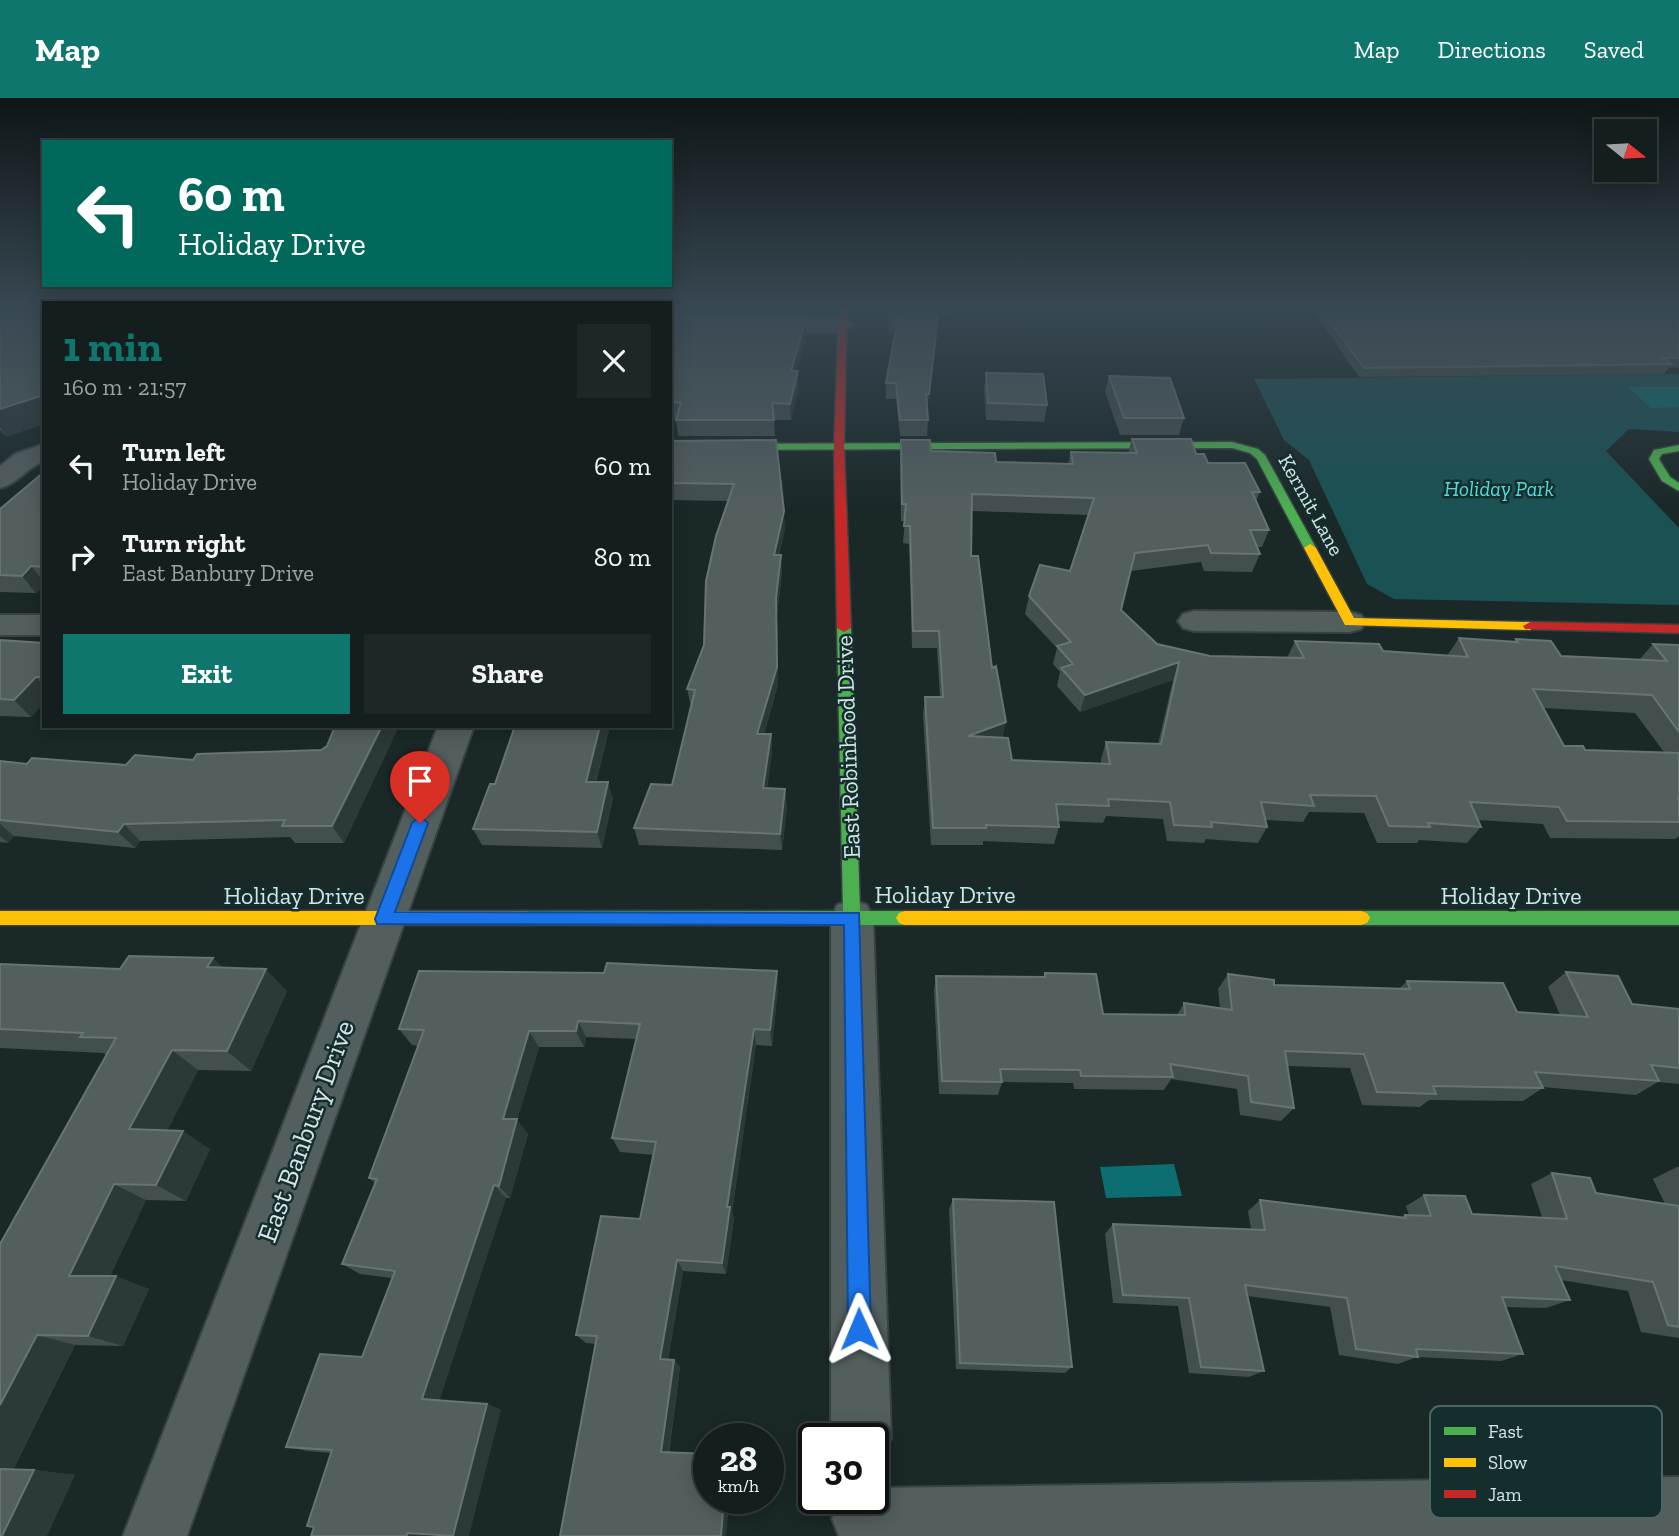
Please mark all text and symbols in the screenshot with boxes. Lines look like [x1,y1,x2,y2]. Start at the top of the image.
text: Map [35,30,100,69]
text: Map [1354,35,1400,64]
text: Directions [1438,35,1546,64]
text: Saved [1584,35,1644,64]
north arrow [1594,119,1657,182]
map controls [1594,119,1657,182]
text: 60 m [178,165,285,224]
icon: left [63,168,154,259]
text: Holiday Drive [178,225,366,263]
text: 1 min [63,321,162,372]
button: close [577,324,651,398]
text: 160 m · 21:57 [63,373,186,401]
text: Turn left [122,436,225,468]
icon: left [63,447,101,485]
text: 60 m [594,450,651,482]
street label: Kermit Lane [1273,450,1350,560]
text: Holiday Drive [122,468,257,496]
park label: Holiday Park [1444,476,1554,501]
text: Turn right [122,527,245,559]
icon: right [63,538,101,576]
text: 80 m [594,541,651,573]
text: East Banbury Drive [122,559,314,587]
button: Exit [63,634,350,714]
button: Share [364,634,651,714]
street label: East Robinhood Drive [829,635,866,859]
pin [390,751,450,823]
icon: arrive [401,762,439,800]
street label: Holiday Drive [875,880,1015,909]
street label: Holiday Drive [224,881,364,910]
street label: Holiday Drive [1441,881,1581,910]
street label: East Banbury Drive [250,1016,361,1247]
position arrow [822,1292,896,1366]
legend [1430,1406,1662,1518]
text: Fast [1488,1420,1523,1443]
speed limit sign: 30 [798,1423,889,1514]
text: 28 [720,1438,757,1480]
text: Slow [1488,1451,1528,1474]
text: km/h [718,1475,759,1497]
text: Jam [1488,1483,1522,1506]

